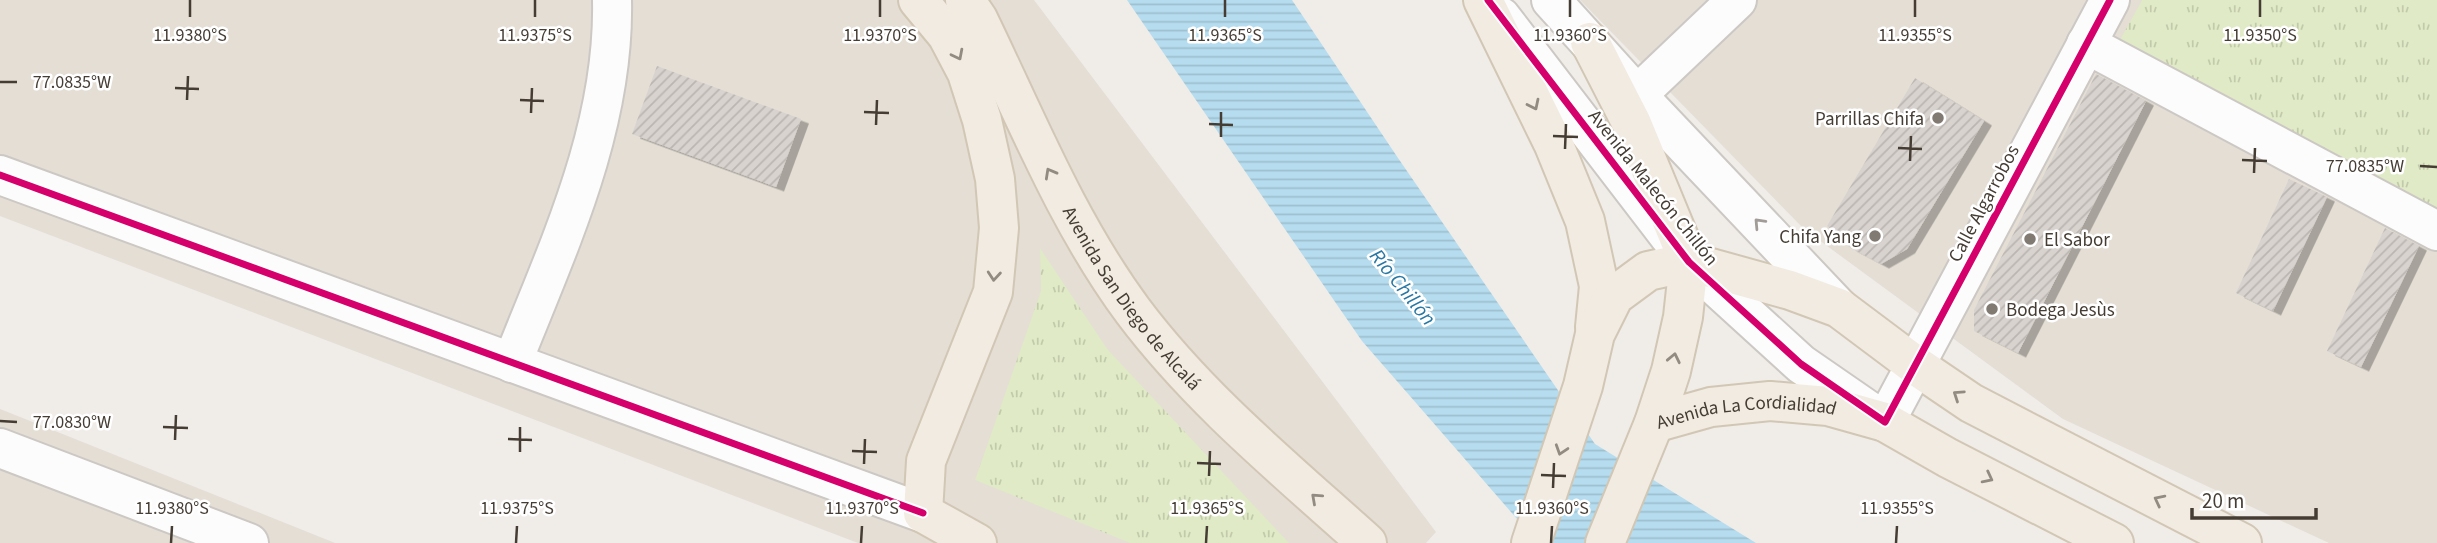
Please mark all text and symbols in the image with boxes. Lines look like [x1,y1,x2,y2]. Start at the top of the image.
text: 11.9380°S [153,23,227,48]
text: 11.9375°S [498,23,572,48]
text: 11.9370°S [843,23,917,48]
text: 11.9365°S [1188,23,1262,48]
text: 11.9360°S [1533,23,1607,48]
text: 11.9355°S [1878,23,1952,48]
text: 11.9350°S [2223,23,2297,48]
one-way arrow [949,48,963,60]
text: 77.0835°W [33,70,111,95]
one-way arrow [1526,98,1540,110]
street label: Avenida Malecón Chillón [1581,104,1724,272]
place label: Parrillas Chifa [1815,106,1924,133]
marker: Parrillas Chifa [1930,110,1946,126]
street label: Calle Algarrobos [1942,140,2027,267]
text: 77.0835°W [2326,154,2404,179]
one-way arrow [1045,167,1058,180]
street label: Avenida San Diego de Alcalá [1055,202,1207,397]
one-way arrow [1754,218,1767,231]
place label: Chifa Yang [1779,224,1861,251]
place label: El Sabor [2044,227,2110,254]
marker: Chifa Yang [1867,228,1883,244]
marker: El Sabor [2022,231,2038,247]
water label: Río Chillón [1363,242,1443,332]
one-way arrow [987,271,1002,282]
place label: Bodega Jesùs [2006,297,2115,324]
marker: Bodega Jesùs [1984,301,2000,317]
one-way arrow [1666,352,1680,364]
street label: Avenida La Cordialidad [1653,389,1840,437]
one-way arrow [1953,390,1966,403]
text: 77.0830°W [33,410,111,435]
one-way arrow [1555,444,1570,456]
one-way arrow [1980,470,1993,484]
scale bar [2192,476,2316,520]
text: 20 m [2202,486,2244,516]
one-way arrow [1311,493,1324,506]
one-way arrow [2154,495,2166,509]
text: 11.9380°S [135,496,209,521]
text: 11.9375°S [480,496,554,521]
text: 11.9370°S [825,496,899,521]
text: 11.9365°S [1170,496,1244,521]
text: 11.9360°S [1515,496,1589,521]
text: 11.9355°S [1860,496,1934,521]

